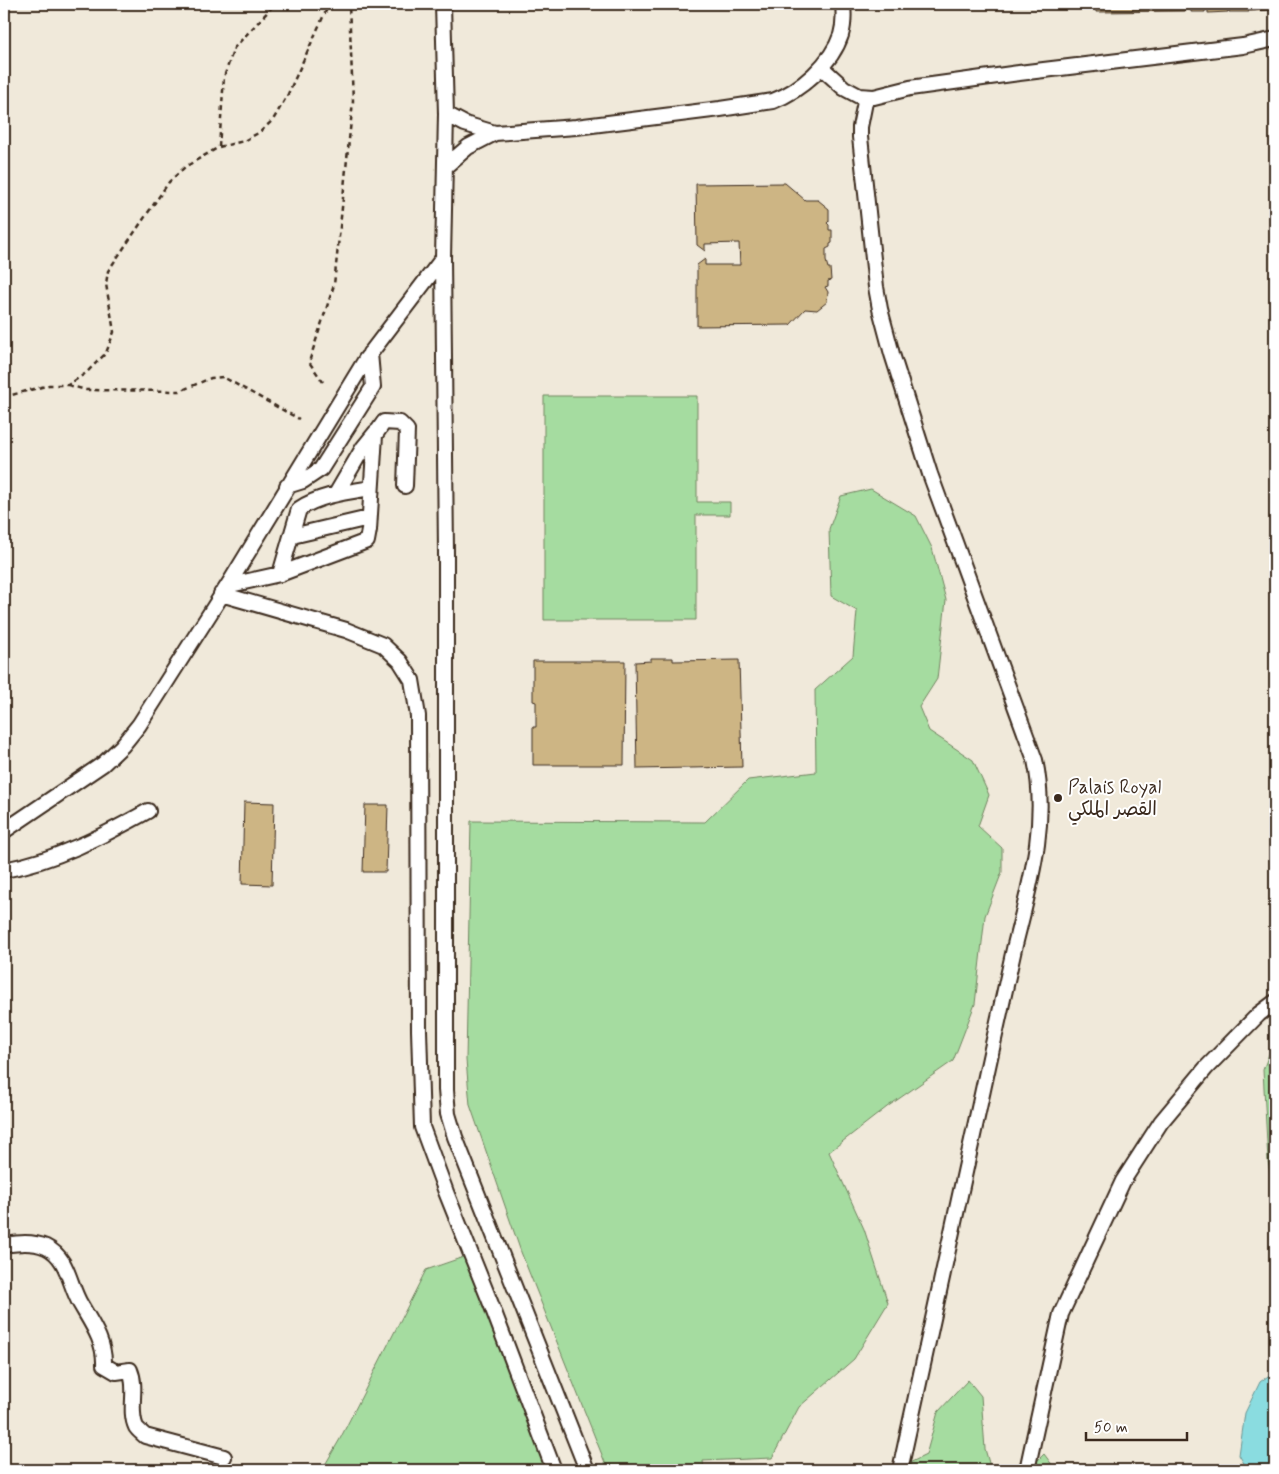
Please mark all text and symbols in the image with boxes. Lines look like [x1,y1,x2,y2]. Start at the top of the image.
place label: Palais Royal القصر الملكي [1068,775,1162,825]
marker: Palais Royal القصر الملكي [1052,792,1064,804]
scale bar [1086,1409,1188,1441]
text: 50 m [1094,1418,1128,1438]

